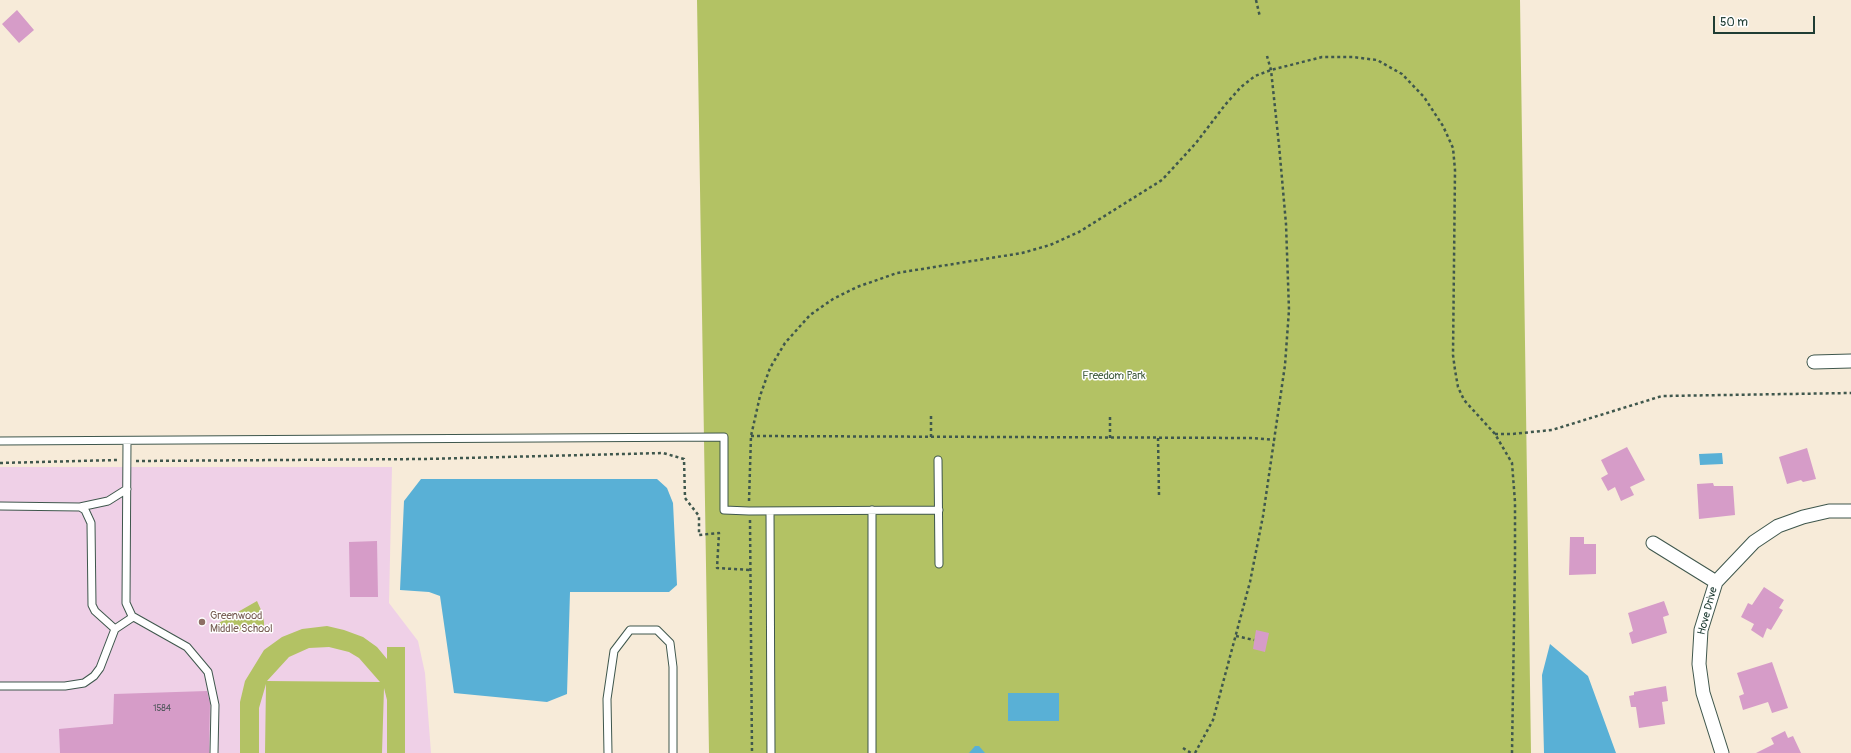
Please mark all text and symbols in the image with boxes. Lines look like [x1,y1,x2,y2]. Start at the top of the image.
scale bar [1715,8,1817,34]
text: 50 m [1720,15,1748,30]
park label: Freedom Park [1082,369,1146,383]
street label: Hove Drive [1695,586,1721,636]
place label: Greenwood Middle School [210,609,273,635]
marker: Greenwood Middle School [197,617,207,627]
house number: 1584 [153,704,171,714]

